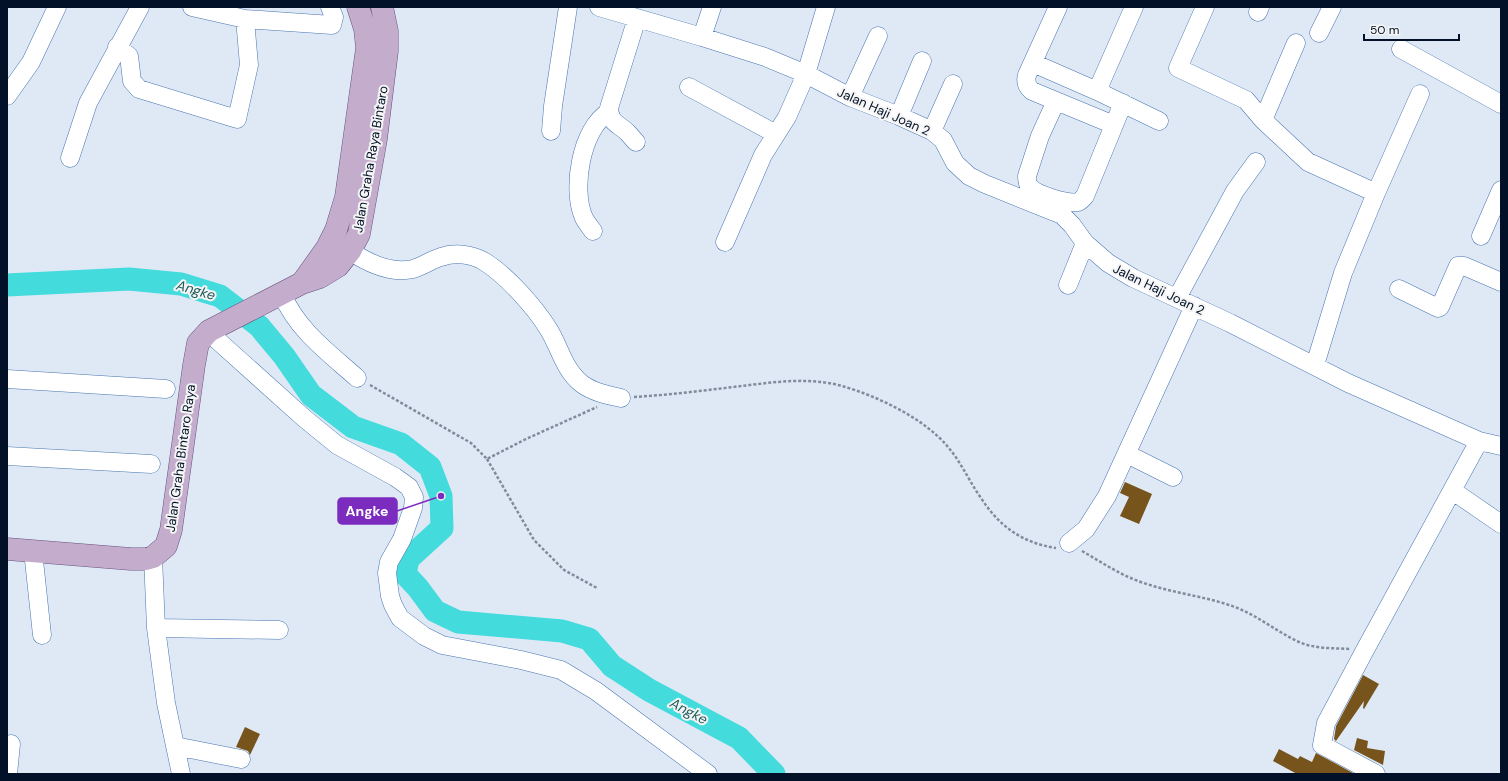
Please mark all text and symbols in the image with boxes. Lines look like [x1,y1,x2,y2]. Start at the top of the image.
scale bar [1364,16,1459,42]
text: 50 m [1370,22,1399,38]
street label: Jalan Haji Joan 2 [835,83,933,140]
street label: Jalan Graha Raya Bintaro [349,84,392,234]
street label: Jalan Haji Joan 2 [1110,260,1207,319]
water label: Angke [173,276,218,304]
street label: Jalan Graha Bintaro Raya [162,383,199,533]
callout: Angke [338,498,397,524]
text: Angke [346,502,388,520]
water label: Angke [666,693,711,728]

